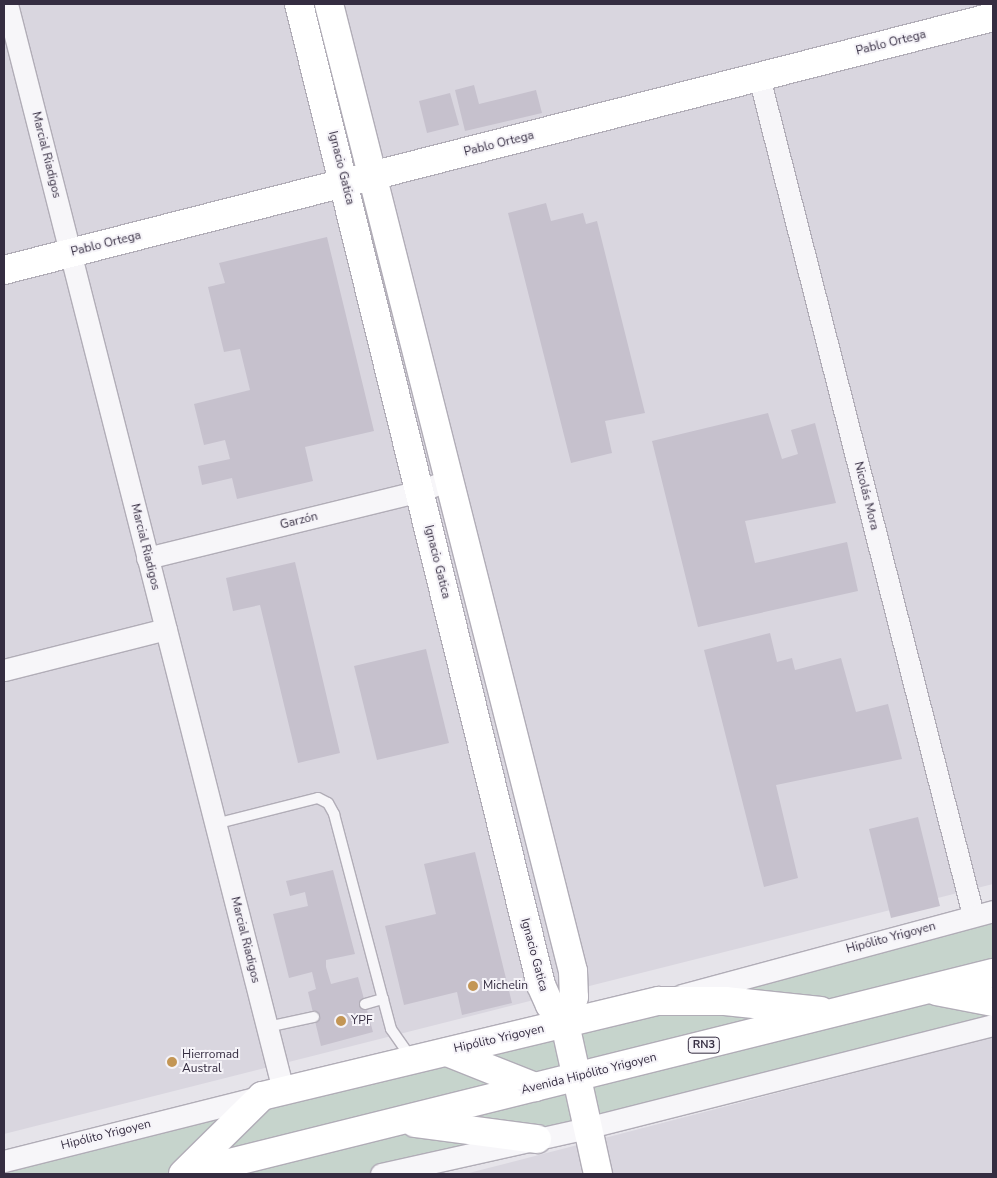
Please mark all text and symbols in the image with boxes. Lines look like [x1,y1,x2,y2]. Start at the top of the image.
street label: Pablo Ortega [855,27,927,59]
street label: Marcial Riadigos [28,110,64,200]
street label: Pablo Ortega [463,128,535,160]
street label: Ignacio Gatica [325,130,357,206]
street label: Pablo Ortega [70,228,142,260]
street label: Nicolás Mora [851,460,881,532]
street label: Marcial Riadigos [127,502,163,592]
street label: Garzón [279,509,319,533]
street label: Ignacio Gatica [421,524,453,600]
street label: Marcial Riadigos [227,895,263,985]
street label: Ignacio Gatica [517,917,551,993]
street label: Hipólito Yrigoyen [845,919,937,957]
place label: Michelin [483,979,528,993]
marker: Michelin [467,980,479,992]
place label: YPF [351,1014,373,1028]
marker: YPF [335,1015,347,1027]
street label: Hipólito Yrigoyen [453,1022,545,1056]
road number: RN3 [688,1036,720,1054]
place label: Hierromad Austral [182,1048,239,1076]
street label: Avenida Hipólito Yrigoyen [520,1050,658,1098]
marker: Hierromad Austral [166,1056,178,1068]
street label: Hipólito Yrigoyen [60,1117,152,1153]

